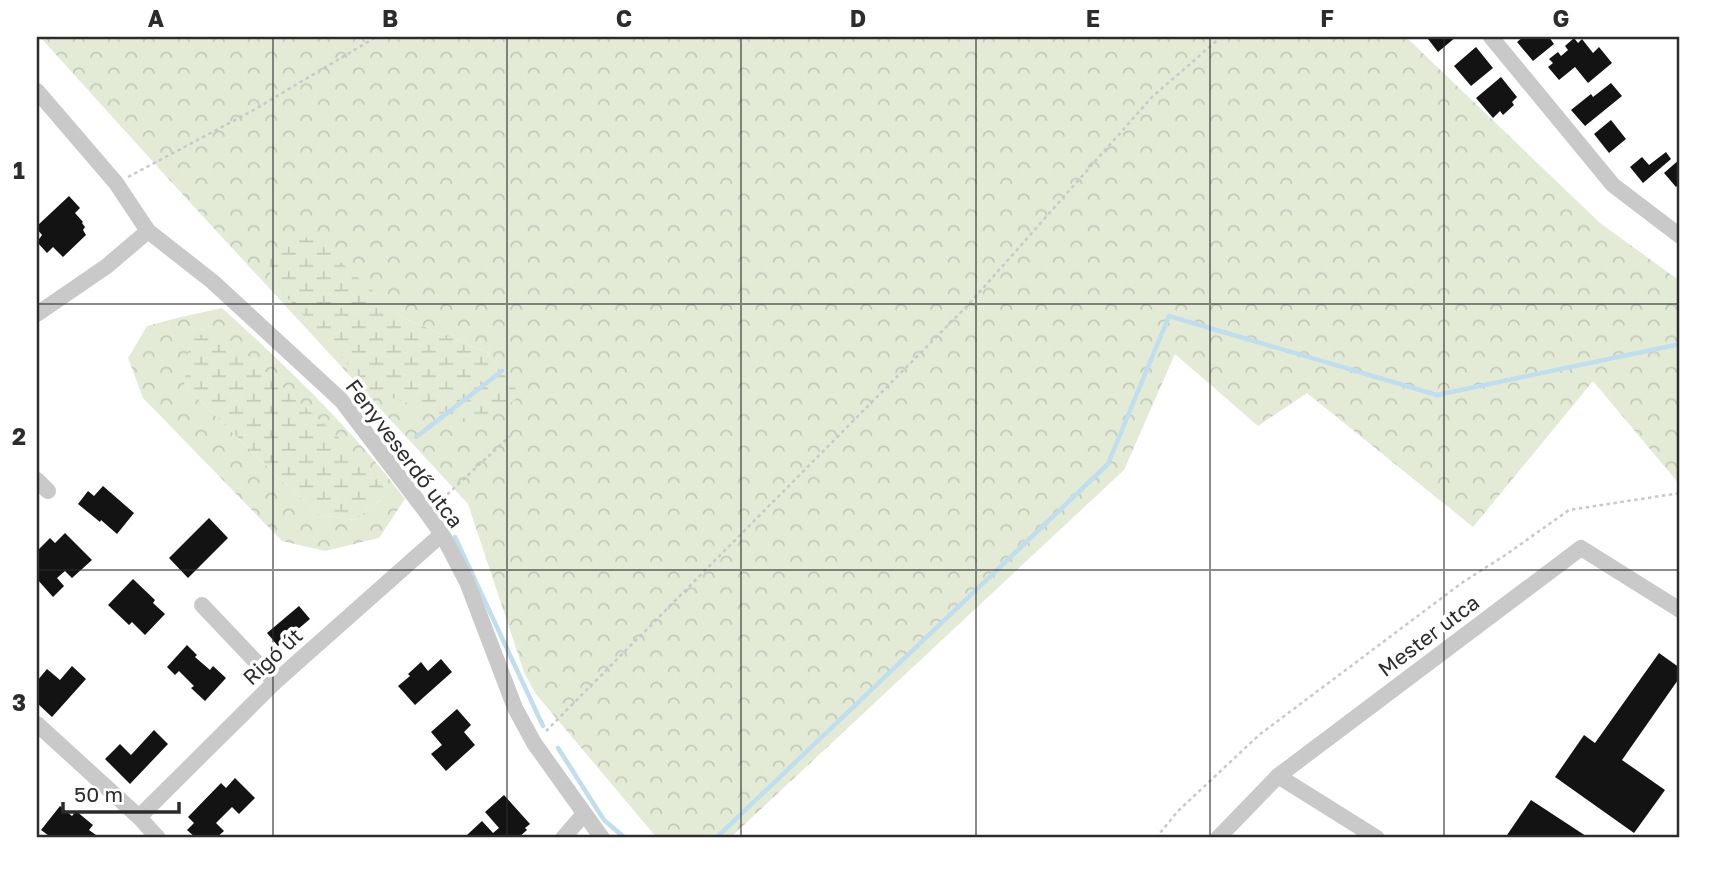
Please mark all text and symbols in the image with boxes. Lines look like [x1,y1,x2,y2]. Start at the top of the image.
text: A [148,4,165,32]
text: B [382,4,398,32]
text: C [616,4,632,32]
text: D [850,4,866,32]
text: E [1086,4,1100,32]
text: F [1320,4,1334,32]
text: G [1553,4,1569,32]
text: 1 [13,156,25,184]
street label: Fenyveserdő utca [340,374,469,533]
text: 2 [12,422,26,450]
street label: Mester utca [1373,589,1484,682]
street label: Rigó út [237,622,307,690]
text: 3 [12,688,26,716]
scale bar [63,770,178,814]
text: 50 m [74,781,123,807]

